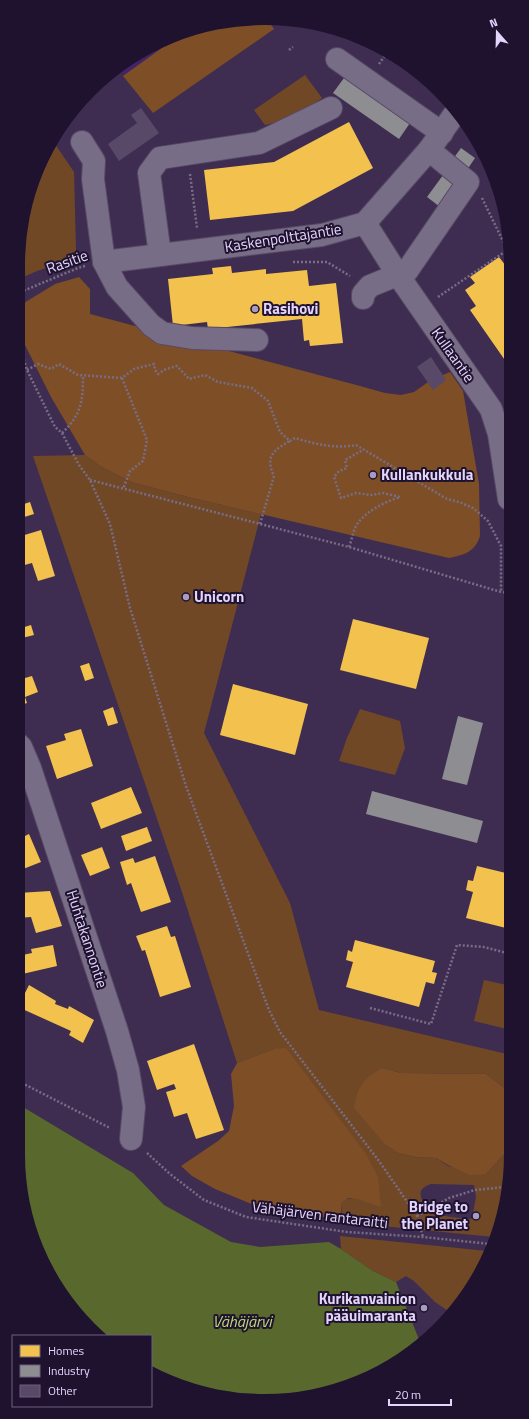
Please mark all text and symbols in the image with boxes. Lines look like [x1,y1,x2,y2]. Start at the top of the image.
north arrow [477,12,517,52]
text: N [487,14,500,31]
street label: Kaskenpolttajantie [223,217,343,258]
street label: Rasitie [43,243,91,280]
place label: Rasihovi [263,297,318,320]
marker: Rasihovi [250,304,260,314]
street label: Kullaantie [426,323,481,387]
place label: Kullankukkula [381,463,474,486]
marker: Kullankukkula [368,470,378,480]
place label: Unicorn [194,585,244,608]
marker: Unicorn [181,592,191,602]
street label: Huhtakannontie [61,887,114,991]
street label: Vähäjärven rantaraitti [251,1195,389,1234]
place label: Bridge to the Planet [401,1195,469,1235]
marker: Bridge to the Planet [471,1211,481,1221]
place label: Kurikanvainion pääuimaranta [319,1287,416,1327]
marker: Kurikanvainion pääuimaranta [419,1303,429,1313]
water label: Vähäjärvi [212,1309,273,1333]
legend [12,1335,152,1407]
text: Homes [48,1341,84,1360]
text: Industry [48,1361,90,1380]
text: Other [48,1381,77,1400]
scale bar [389,1381,451,1407]
text: 20 m [395,1385,421,1404]

